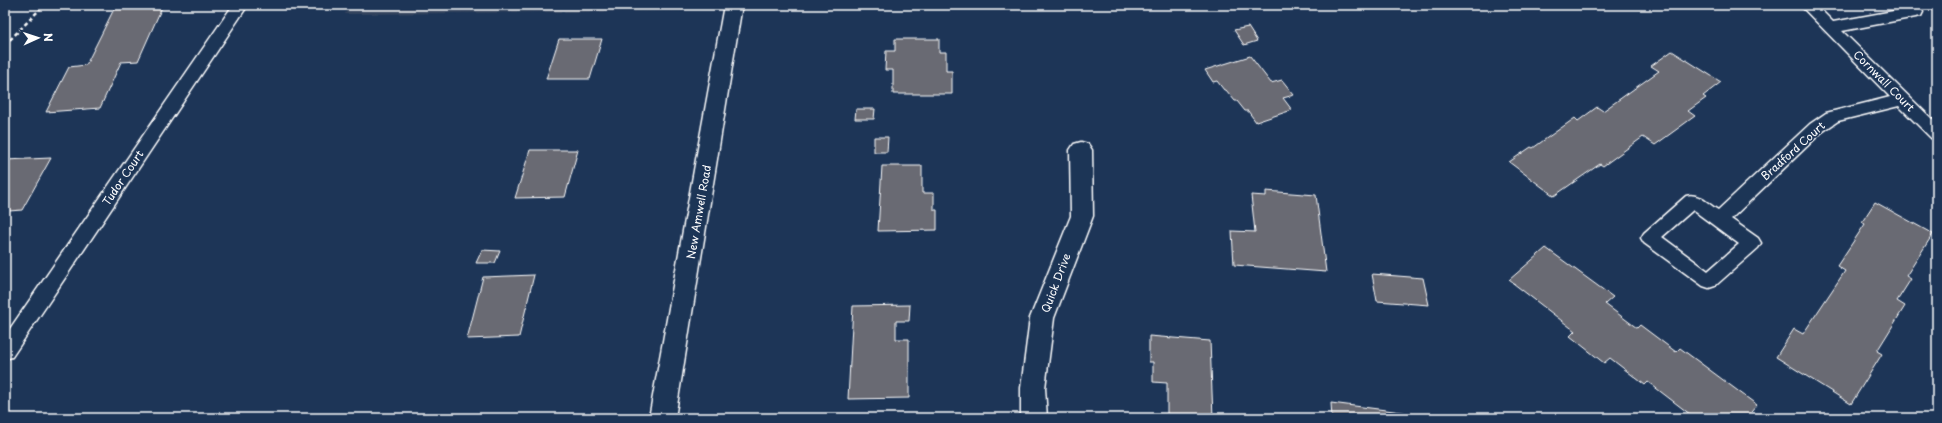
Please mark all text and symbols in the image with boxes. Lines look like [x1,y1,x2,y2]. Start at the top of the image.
north arrow [18,18,58,58]
text: N [40,33,57,43]
street label: Cornwall Court [1850,46,1919,116]
street label: Bradford Court [1757,117,1829,184]
street label: Tudor Court [98,146,148,209]
street label: New Amwell Road [682,163,715,260]
street label: Quick Drive [1036,250,1075,315]

